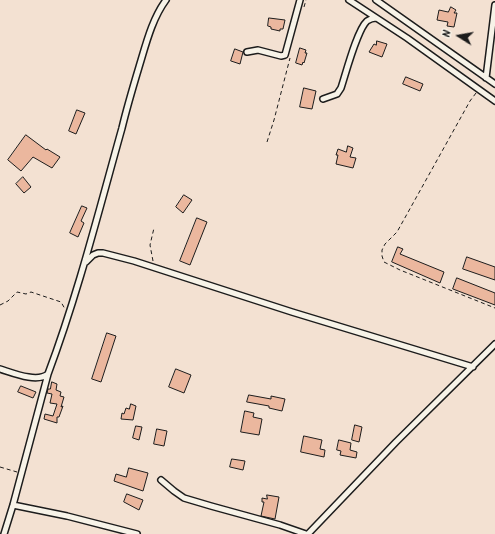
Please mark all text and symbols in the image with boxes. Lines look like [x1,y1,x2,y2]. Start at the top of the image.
north arrow [439,16,479,56]
text: N [438,29,457,39]

